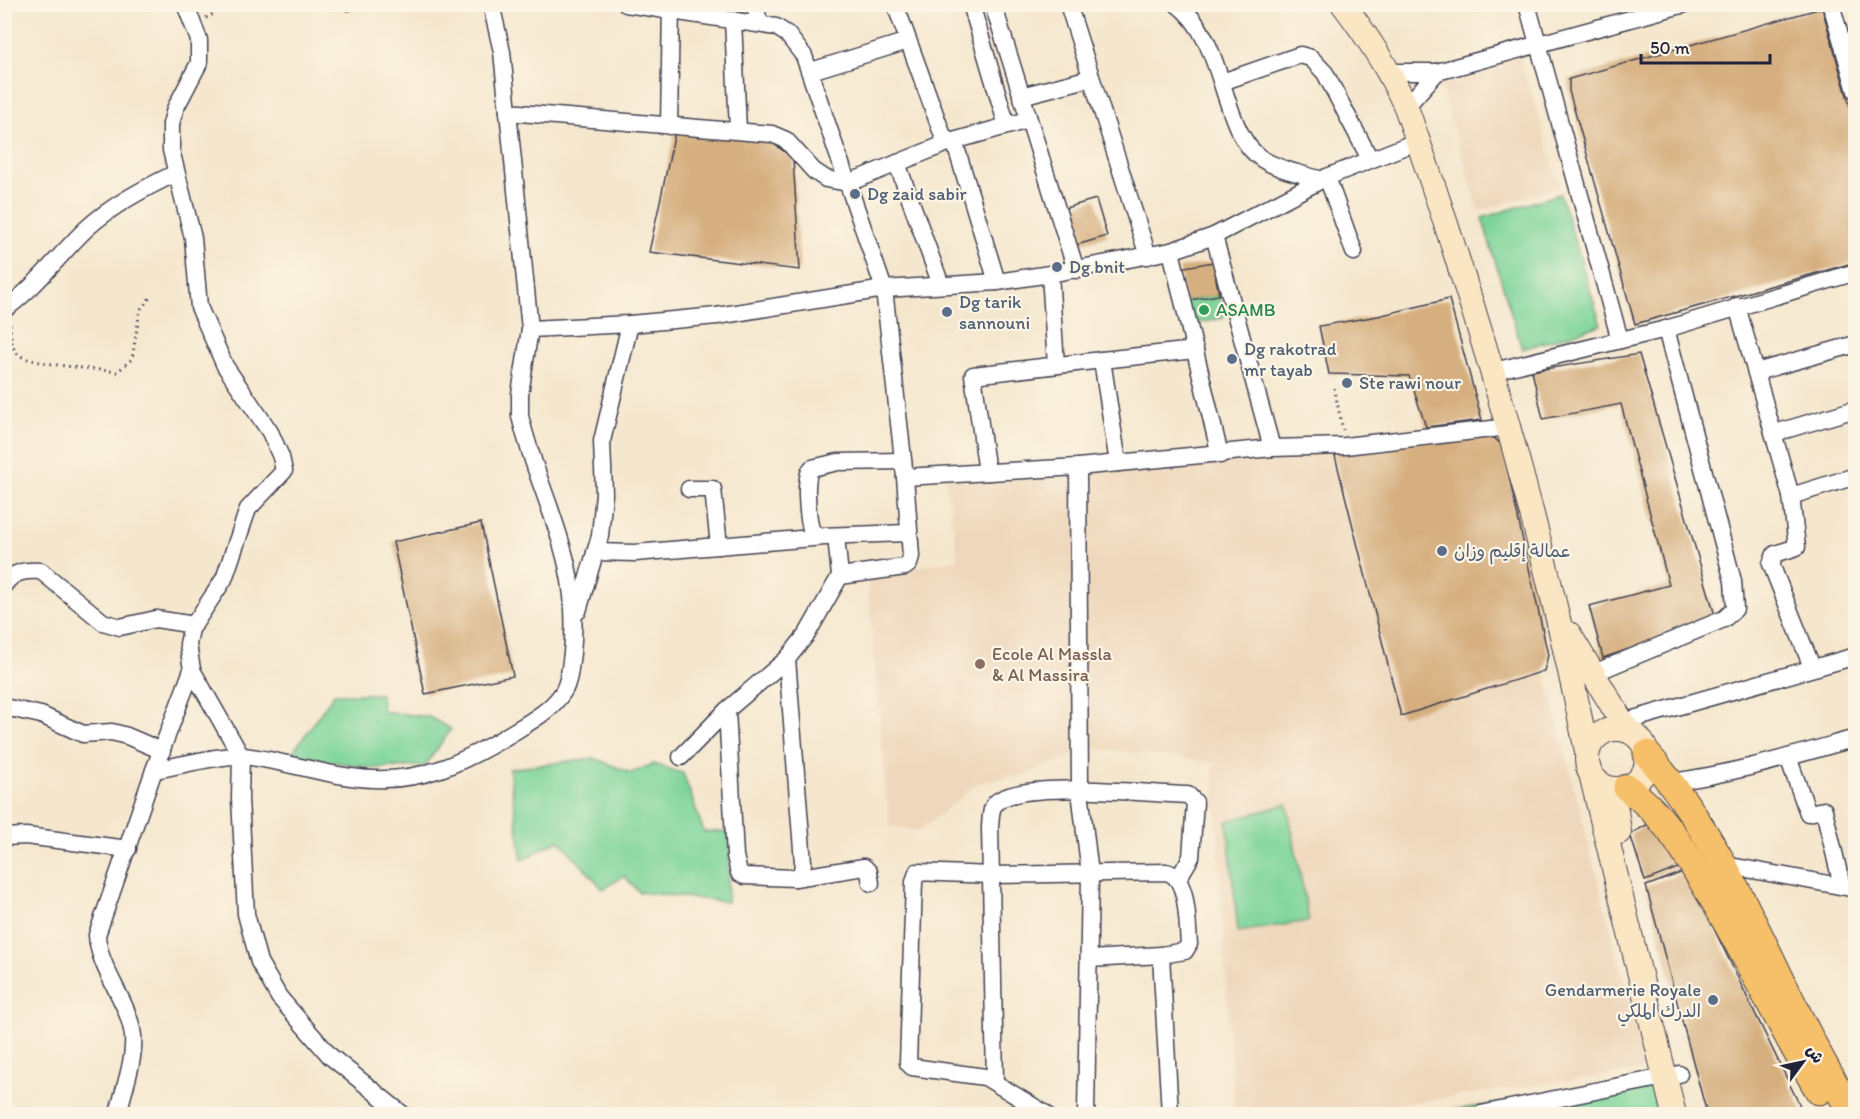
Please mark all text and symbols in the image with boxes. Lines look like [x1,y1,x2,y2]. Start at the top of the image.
scale bar [1641,27,1770,65]
text: 50 m [1650,37,1690,59]
place label: Dg zaid sabir [867,183,968,205]
marker: Dg zaid sabir [848,187,862,201]
place label: Dg bnit [1069,256,1125,278]
marker: Dg bnit [1050,260,1064,274]
place label: Dg tarik sannouni [959,291,1030,334]
place label: ASAMB [1216,299,1276,321]
marker: ASAMB [1197,303,1211,317]
marker: Dg tarik sannouni [940,305,954,319]
place label: Dg rakotrad mr tayab [1244,338,1337,381]
marker: Dg rakotrad mr tayab [1225,352,1239,366]
place label: Ste rawi nour [1359,372,1461,394]
marker: Ste rawi nour [1340,376,1354,390]
place label: عمالة إقليم وزان [1454,540,1571,565]
marker: عمالة إقليم وزان [1435,544,1449,558]
place label: Ecole Al Massla & Al Massira [992,643,1113,686]
marker: Ecole Al Massla & Al Massira [973,657,987,671]
place label: Gendarmerie Royale الدرك الملكي [1545,979,1701,1027]
marker: Gendarmerie Royale الدرك الملكي [1706,993,1720,1007]
north arrow [1773,1032,1833,1092]
text: ش [1802,1042,1828,1067]

